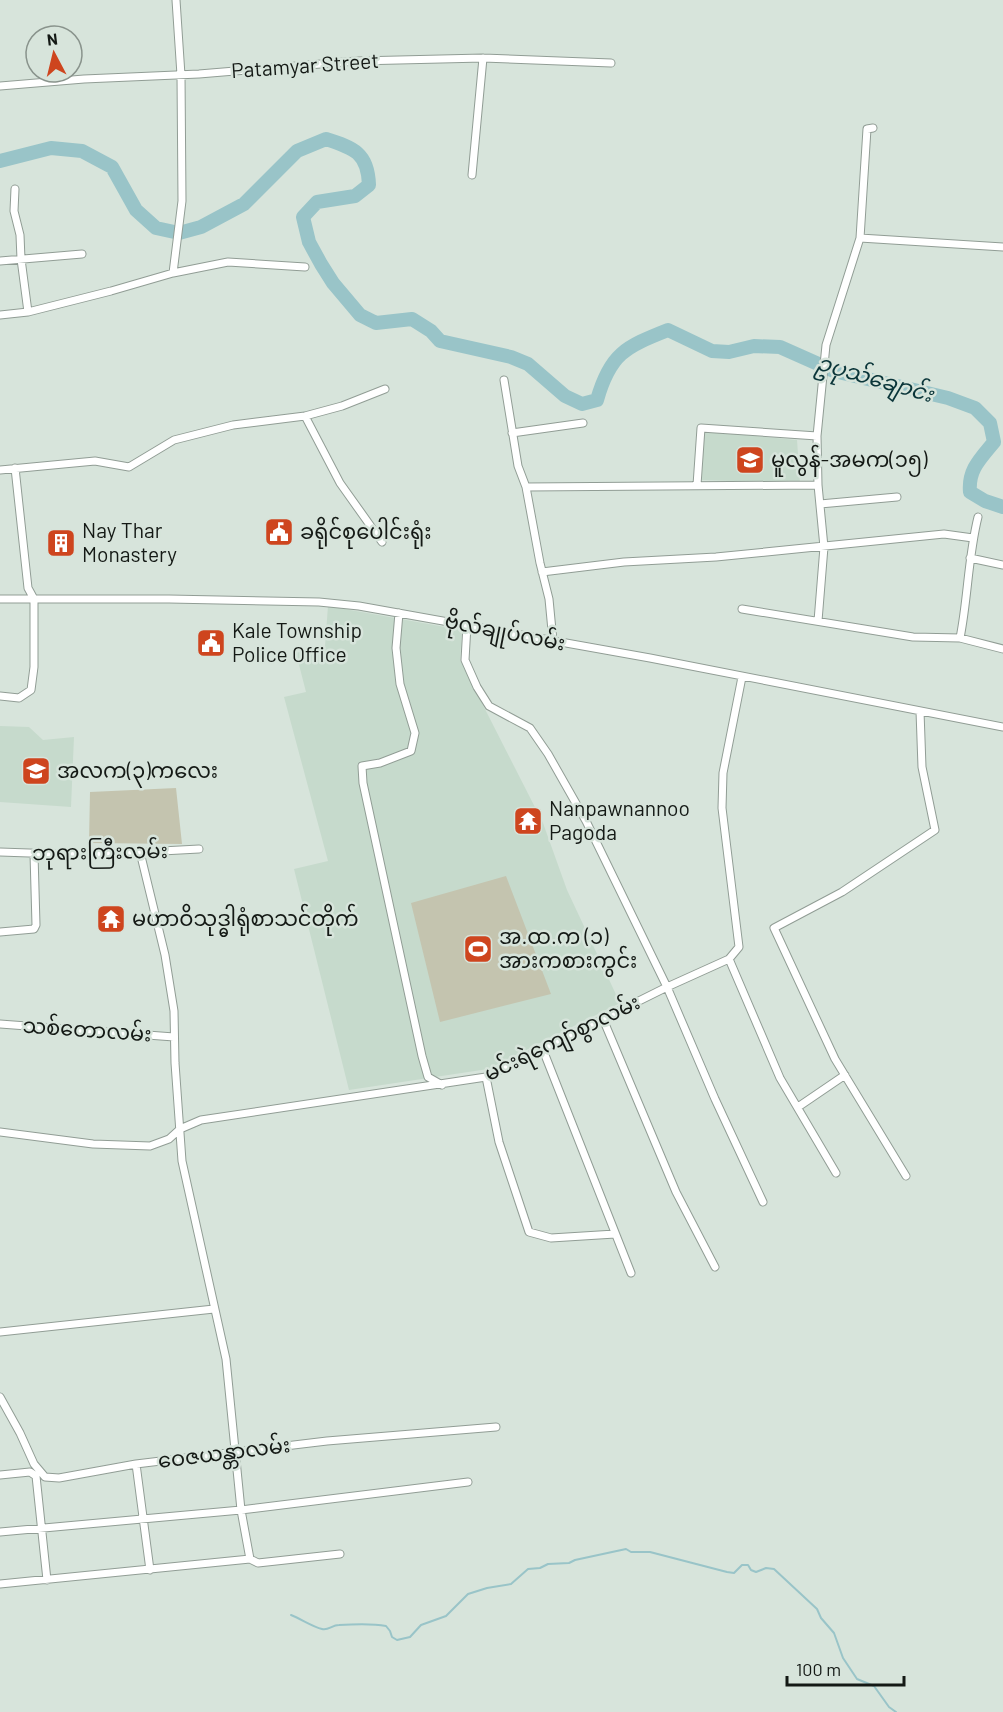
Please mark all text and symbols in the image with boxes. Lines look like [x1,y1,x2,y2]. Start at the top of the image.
north arrow [24,24,84,84]
text: N [46,29,59,49]
street label: Patamyar Street [230,47,380,82]
water label: ဥပုသ်ချောင်း [812,347,938,413]
school or university icon: မူလွန်-အမက(၁၅) [734,444,766,476]
place label: မူလွန်-အမက(၁၅) [771,444,928,477]
public building icon: ခရိုင်စုပေါင်းရုံး [263,516,295,548]
place label: ခရိုင်စုပေါင်းရုံး [300,516,431,549]
place label: Nay Thar Monastery [82,517,177,566]
building icon: Nay Thar Monastery [45,527,77,559]
street label: ဗိုလ်ချုပ်လမ်း [442,605,568,661]
place label: Kale Township Police Office [232,617,362,666]
public building icon: Kale Township Police Office [195,627,227,659]
school or university icon: အလက(၃)ကလေး [20,755,52,787]
place label: အလက(၃)ကလေး [57,757,218,788]
place label: Nanpawnannoo Pagoda [549,795,690,844]
temple icon: Nanpawnannoo Pagoda [512,805,544,837]
street label: ဘုရားကြီးလမ်း [32,835,168,870]
temple icon: မဟာဝိသုဒ္ဓါရုံစာသင်တိုက် [95,903,127,935]
place label: မဟာဝိသုဒ္ဓါရုံစာသင်တိုက် [132,903,359,937]
place label: အ.ထ.က (၁) အားကစားကွင်း [499,923,637,977]
sports icon: အ.ထ.က (၁) အားကစားကွင်း [462,933,494,965]
street label: မင်းရဲကျော်စွာလမ်း [479,986,646,1091]
street label: သစ်တောလမ်း [22,1010,152,1045]
street label: ဝေဇယန္တာလမ်း [156,1429,292,1478]
scale bar [787,1649,904,1687]
text: 100 m [796,1658,841,1680]

